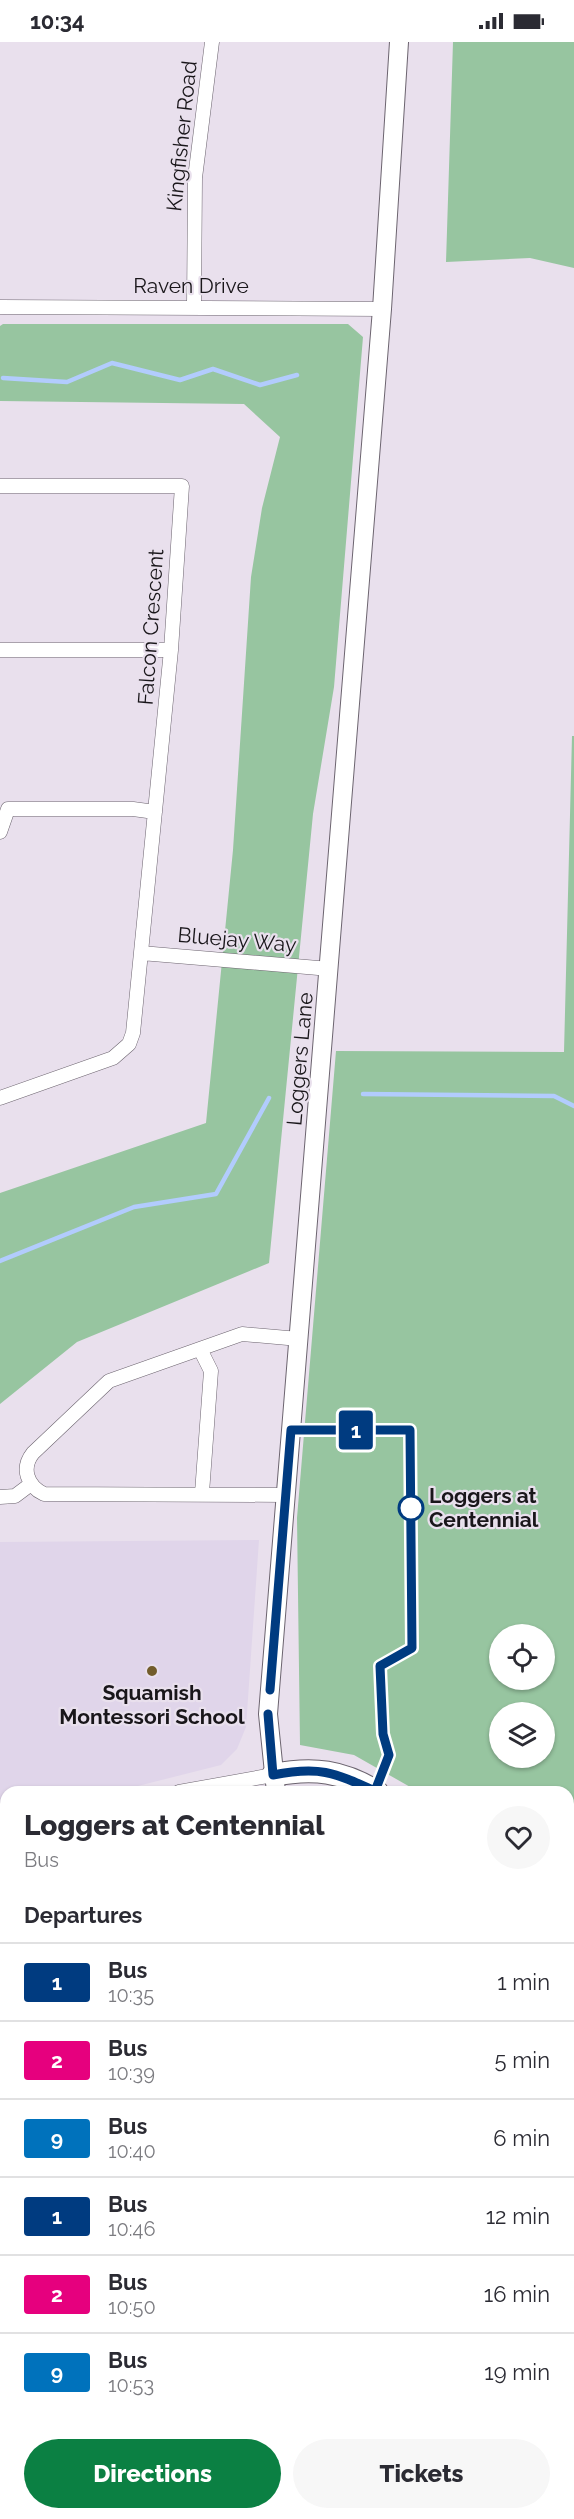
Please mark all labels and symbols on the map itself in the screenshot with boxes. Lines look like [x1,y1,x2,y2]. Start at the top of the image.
street label: Kingfisher Road [161,59,202,212]
street label: Raven Drive [133,273,249,298]
street label: Falcon Crescent [133,548,168,706]
street label: Bluejay Way [177,922,297,957]
street label: Loggers Lane [281,991,318,1127]
line badge: 1 [336,1410,376,1450]
place label: Loggers at Centennial [429,1483,539,1532]
marker: Loggers at Centennial [398,1495,424,1521]
marker: Squamish Montessori School [145,1664,159,1678]
place label: Squamish Montessori School [59,1680,245,1729]

